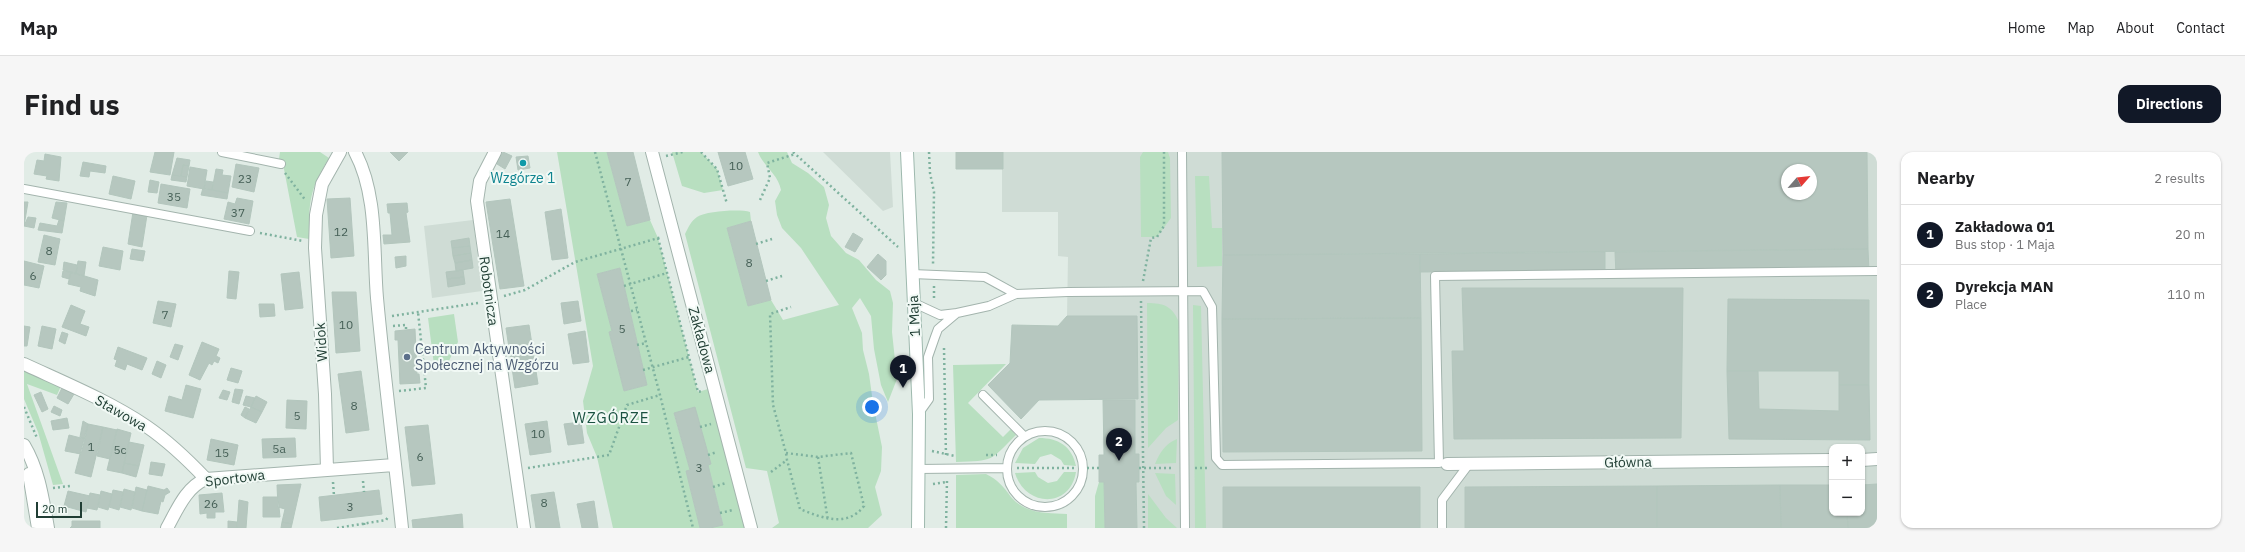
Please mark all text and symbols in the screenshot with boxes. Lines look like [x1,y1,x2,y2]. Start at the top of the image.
text: Map [20,16,58,40]
text: Home [2008,19,2045,37]
text: Map [2067,19,2094,37]
text: About [2116,19,2154,37]
text: Contact [2176,19,2225,37]
button: Directions [2118,85,2221,123]
text: Find us [24,86,120,123]
marker: Wzgórze 1 [518,158,528,168]
house number: 10 [729,158,743,173]
north arrow [1781,164,1817,200]
text: Nearby [1917,167,1975,189]
place label: Wzgórze 1 [491,169,555,187]
text: 2 results [2154,170,2205,187]
house number: 23 [238,171,252,186]
house number: 7 [624,174,632,189]
house number: 35 [167,189,181,204]
house number: 37 [231,205,245,220]
text: Zakładowa 01 [1955,217,2054,236]
house number: 12 [334,224,348,239]
house number: 14 [496,226,510,241]
text: 1 [1926,226,1934,243]
text: 20 m [2175,226,2205,243]
text: Bus stop · 1 Maja [1955,236,2055,253]
house number: 8 [45,243,53,258]
street label: Robotnicza [475,255,503,327]
house number: 8 [745,255,753,270]
house number: 6 [29,268,37,283]
text: Dyrekcja MAN [1955,277,2054,296]
text: 2 [1926,286,1934,303]
text: 110 m [2167,286,2205,303]
street label: 1 Maja [904,294,924,337]
text: Place [1955,296,1987,313]
street label: Zakładowa [684,305,720,376]
house number: 7 [161,307,169,322]
house number: 10 [339,317,353,332]
street label: Widok [311,321,331,362]
house number: 5 [618,321,626,336]
place label: Centrum Aktywności Społecznej na Wzgórzu [415,340,559,374]
marker: Centrum Aktywności Społecznej na Wzgórzu [402,352,412,362]
pin: 1 [890,355,916,388]
street label: Stawowa [92,391,151,435]
your location [862,397,882,417]
house number: 8 [350,398,358,413]
house number: 5 [293,408,301,423]
district label: WZGÓRZE [573,408,649,427]
house number: 10 [531,426,545,441]
pin: 2 [1106,428,1132,461]
house number: 1 [87,439,95,454]
house number: 5a [272,441,286,456]
house number: 5c [113,442,127,457]
map controls [1829,444,1865,516]
button: + [1829,444,1865,480]
house number: 15 [215,445,229,460]
house number: 6 [416,449,424,464]
street label: Główna [1604,453,1652,471]
house number: 3 [695,460,703,475]
street label: Sportowa [204,465,266,491]
button: − [1829,480,1865,516]
house number: 8 [540,495,548,510]
house number: 26 [204,496,218,511]
house number: 3 [346,499,354,514]
scale bar [36,500,82,519]
text: 20 m [42,502,67,516]

